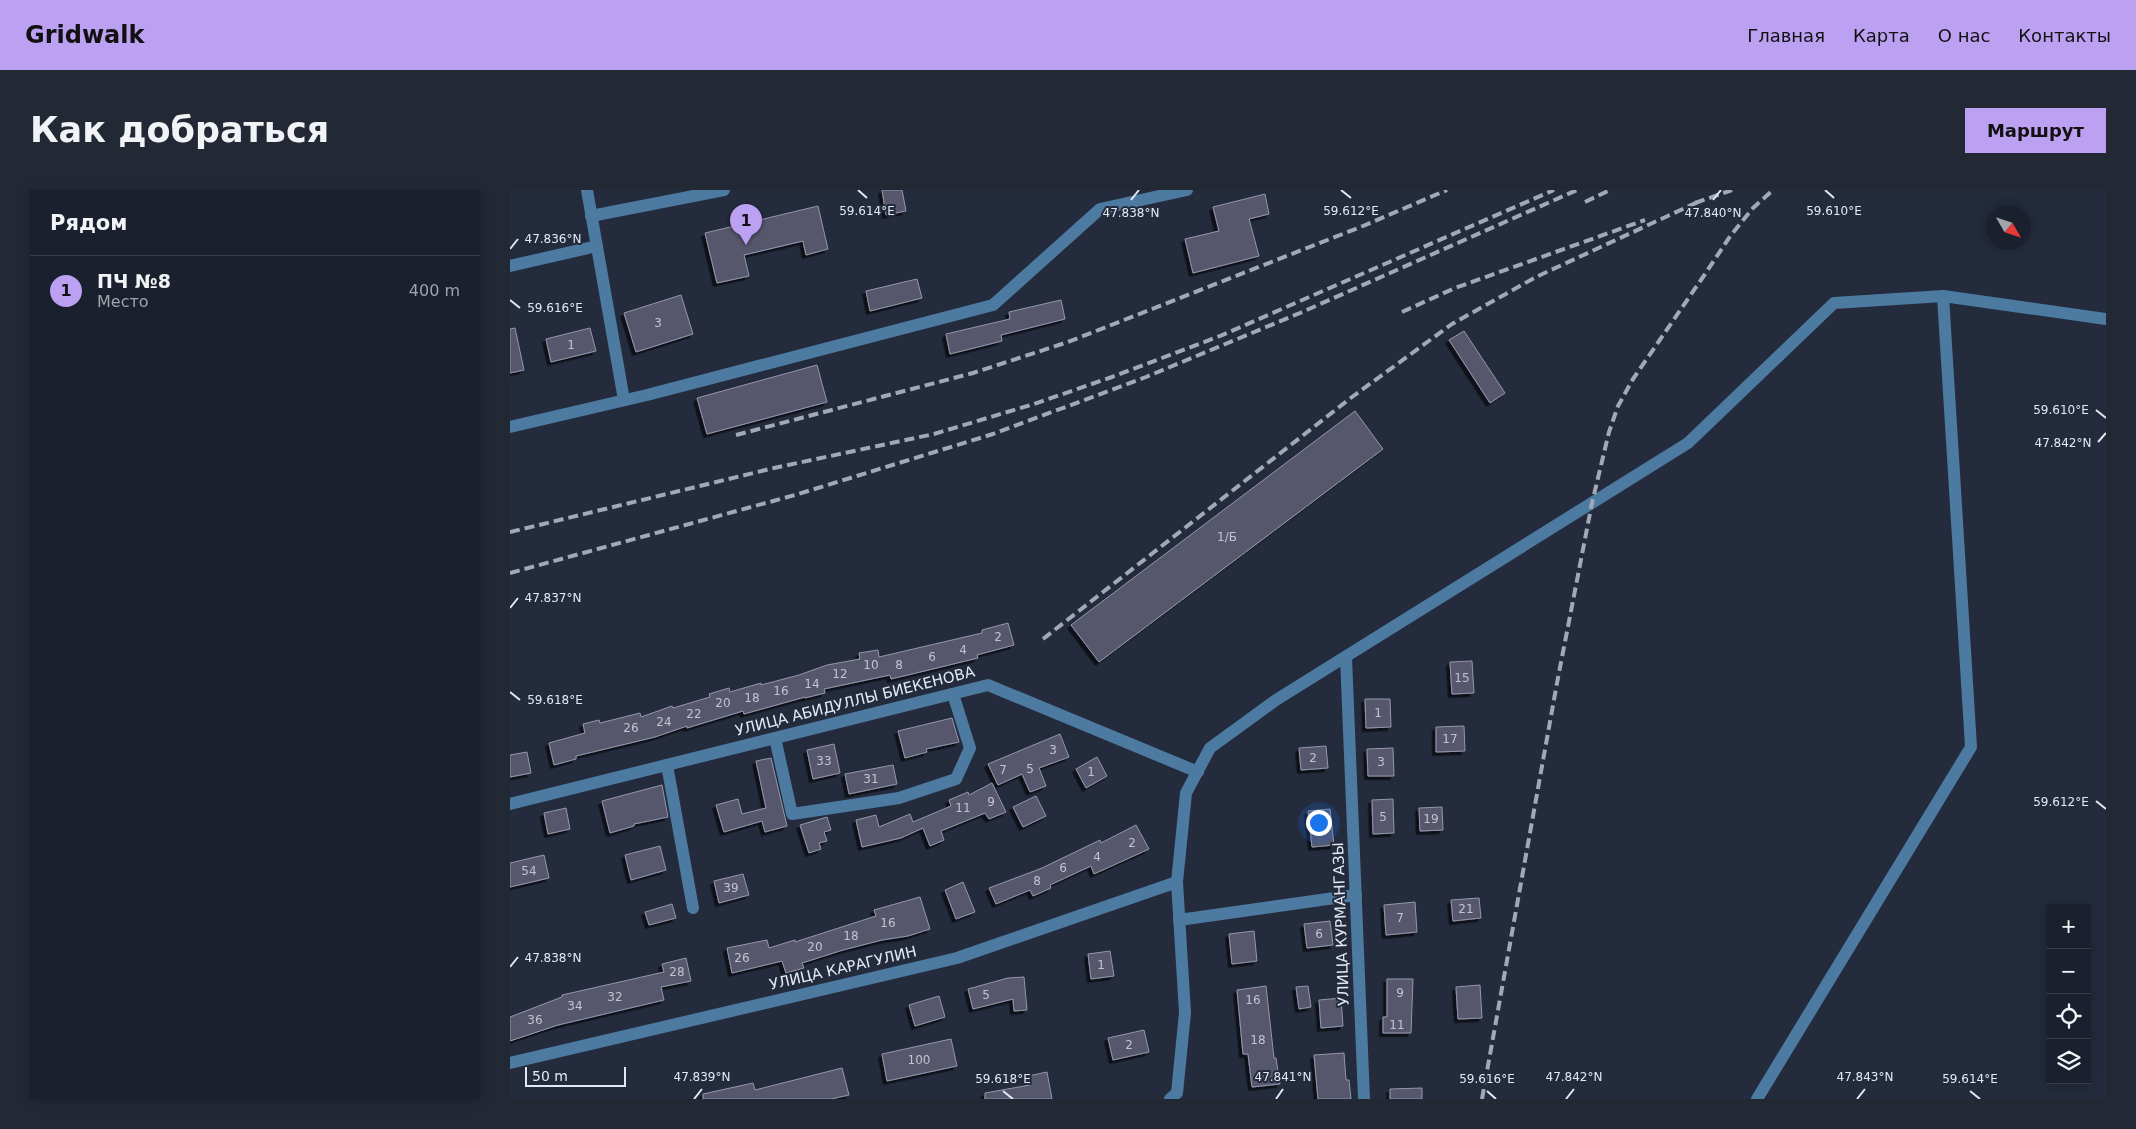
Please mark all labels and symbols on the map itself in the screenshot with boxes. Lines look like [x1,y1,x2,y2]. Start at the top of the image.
pin: 1 [730,204,762,245]
text: 59.614°E [839,204,895,218]
text: 59.612°E [1323,204,1379,218]
text: 59.610°E [1806,204,1862,218]
north arrow [1986,205,2031,250]
text: 47.838°N [1103,206,1159,220]
text: 47.840°N [1685,206,1741,220]
text: 47.836°N [525,232,581,246]
text: 59.616°E [527,301,583,315]
house number: 3 [654,316,662,330]
house number: 1 [567,338,575,352]
text: 59.610°E [2033,403,2089,417]
text: 47.842°N [2035,436,2091,450]
house number: 1/Б [1217,530,1237,544]
text: 47.837°N [525,591,581,605]
house number: 2 [994,630,1002,644]
house number: 4 [959,643,967,657]
house number: 6 [928,650,936,664]
house number: 10 [863,658,879,672]
house number: 8 [895,658,903,672]
street label: УЛИЦА АБИДУЛЛЫ БИЕКЕНОВА [733,662,977,740]
house number: 12 [832,667,848,681]
house number: 15 [1454,671,1470,685]
house number: 14 [804,677,820,691]
house number: 16 [773,684,789,698]
house number: 18 [744,691,760,705]
text: 59.618°E [527,693,583,707]
house number: 20 [715,696,731,710]
house number: 1 [1374,706,1382,720]
house number: 22 [686,707,702,721]
house number: 24 [656,715,672,729]
house number: 26 [623,721,639,735]
house number: 17 [1442,732,1458,746]
house number: 3 [1049,743,1057,757]
house number: 2 [1309,751,1317,765]
house number: 33 [816,754,832,768]
house number: 3 [1377,755,1385,769]
house number: 5 [1026,762,1034,776]
house number: 7 [999,763,1007,777]
house number: 1 [1087,765,1095,779]
house number: 31 [863,772,879,786]
house number: 9 [987,795,995,809]
text: 59.612°E [2033,795,2089,809]
house number: 11 [955,801,971,815]
your location [1306,810,1332,836]
house number: 5 [1379,810,1387,824]
house number: 19 [1423,812,1439,826]
house number: 2 [1128,836,1136,850]
street label: УЛИЦА КУРМАНГАЗЫ [1329,842,1353,1006]
house number: 4 [1093,850,1101,864]
house number: 6 [1059,861,1067,875]
house number: 54 [521,864,537,878]
house number: 8 [1033,874,1041,888]
house number: 39 [723,881,739,895]
house number: 21 [1458,902,1474,916]
house number: 7 [1396,911,1404,925]
house number: 16 [880,916,896,930]
house number: 6 [1315,927,1323,941]
house number: 18 [843,929,859,943]
house number: 20 [807,940,823,954]
street label: УЛИЦА КАРАГУЛИН [768,942,918,994]
text: 47.838°N [525,951,581,965]
house number: 26 [734,951,750,965]
house number: 1 [1097,958,1105,972]
house number: 28 [669,965,685,979]
house number: 9 [1396,986,1404,1000]
house number: 5 [982,988,990,1002]
house number: 32 [607,990,623,1004]
house number: 16 [1245,993,1261,1007]
house number: 34 [567,999,583,1013]
house number: 36 [527,1013,543,1027]
house number: 11 [1389,1018,1405,1032]
house number: 18 [1250,1033,1266,1047]
house number: 2 [1125,1038,1133,1052]
house number: 100 [908,1053,930,1067]
scale bar [525,1064,626,1087]
text: 47.839°N [674,1070,730,1084]
text: 47.841°N [1255,1070,1311,1084]
text: 47.842°N [1546,1070,1602,1084]
text: 47.843°N [1837,1070,1893,1084]
text: 59.618°E [975,1072,1031,1086]
text: 59.616°E [1459,1072,1515,1086]
text: 59.614°E [1942,1072,1998,1086]

